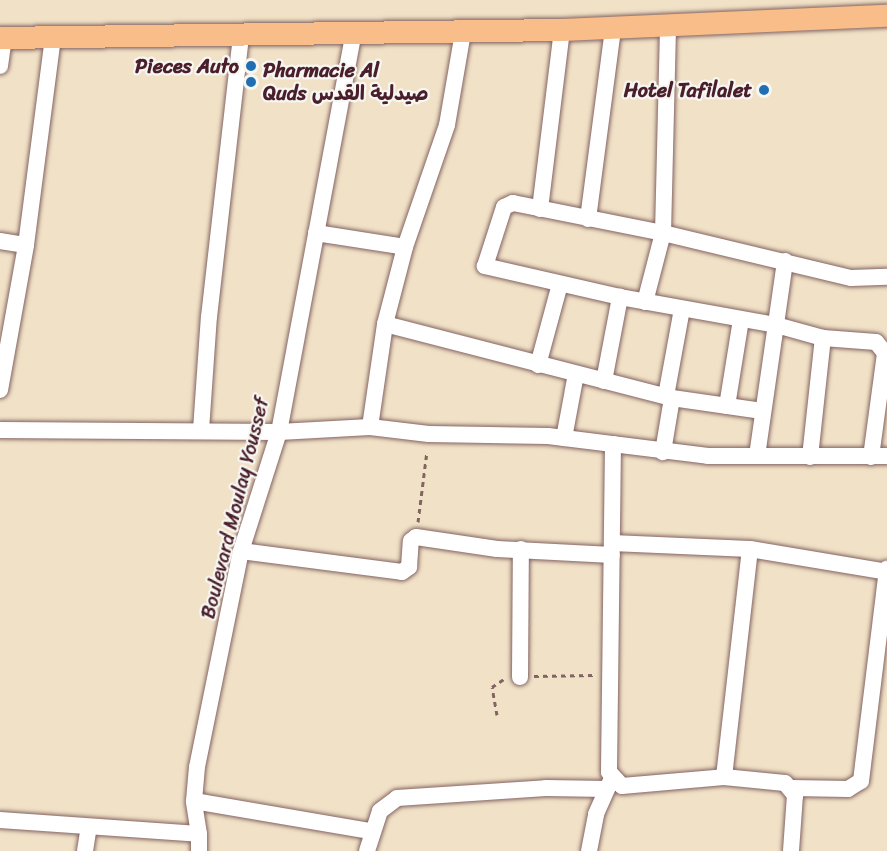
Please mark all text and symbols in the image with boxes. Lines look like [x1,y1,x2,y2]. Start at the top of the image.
place label: Pieces Auto [134,54,239,78]
place label: Pharmacie Al Quds صيدلية القدس [263,58,429,105]
marker: Pieces Auto [244,59,258,73]
marker: Pharmacie Al Quds صيدلية القدس [244,75,258,89]
place label: Hotel Tafilalet [624,78,752,102]
marker: Hotel Tafilalet [757,83,771,97]
street label: Boulevard Moulay Youssef [196,395,274,621]

